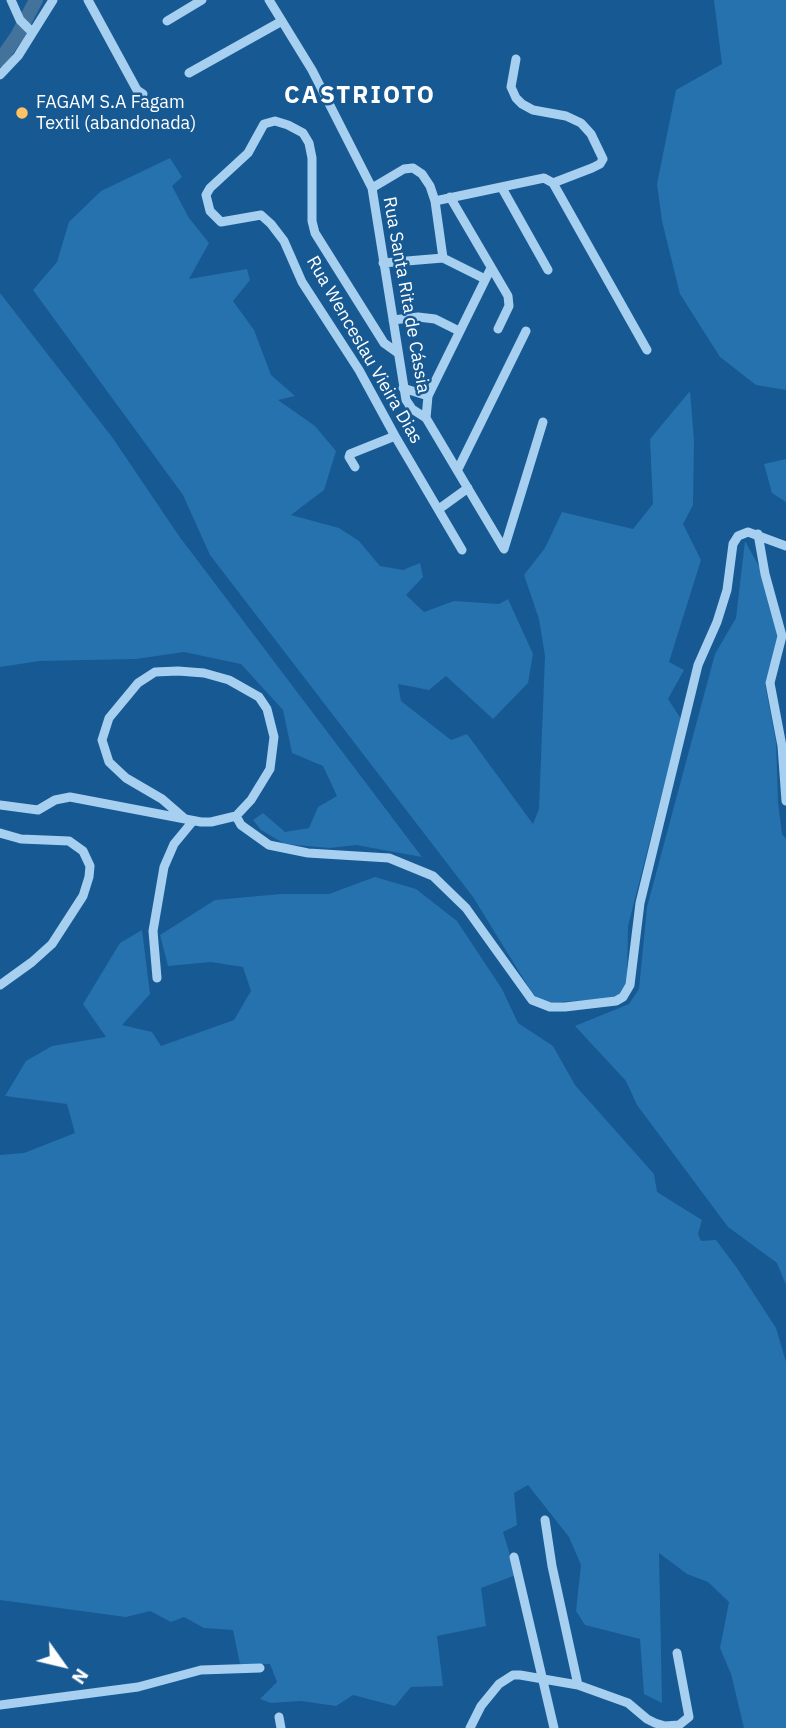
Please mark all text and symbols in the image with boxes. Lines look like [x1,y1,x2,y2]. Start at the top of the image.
district label: CASTRIOTO [285,82,435,110]
place label: FAGAM S.A Fagam Textil (abandonada) [36,92,196,134]
marker: FAGAM S.A Fagam Textil (abandonada) [14,105,30,121]
street label: Rua Santa Rita de Cássia [378,195,434,395]
street label: Rua Wenceslau Vieira Dias [301,252,427,448]
north arrow [28,1630,98,1700]
text: N [67,1664,94,1689]

